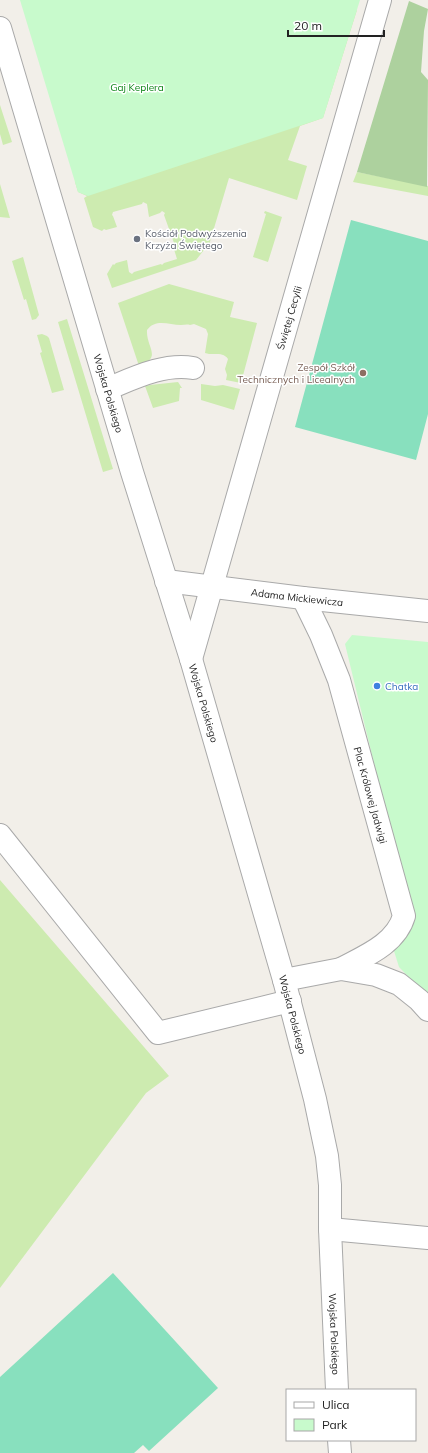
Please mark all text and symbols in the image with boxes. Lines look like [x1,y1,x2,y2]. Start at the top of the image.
scale bar [288,12,384,38]
text: 20 m [294,18,322,33]
park label: Gaj Keplera [110,81,164,94]
place label: Kościół Podwyższenia Krzyża Świętego [145,227,247,252]
marker: Kościół Podwyższenia Krzyża Świętego [132,234,142,244]
street label: Świętej Cecylii [274,284,305,351]
street label: Wojska Polskiego [90,352,126,435]
place label: Zespół Szkół Technicznych i Licealnych [237,361,356,386]
marker: Zespół Szkół Technicznych i Licealnych [358,368,368,378]
street label: Adama Mickiewicza [250,586,344,609]
street label: Wojska Polskiego [186,662,221,744]
place label: Chatka [385,680,418,693]
marker: Chatka [372,681,382,691]
street label: Plac Królowej Jadwigi [351,745,390,845]
street label: Wojska Polskiego [276,973,309,1056]
street label: Wojska Polskiego [326,1293,342,1375]
legend [286,1389,416,1441]
text: Ulica [322,1397,350,1412]
text: Park [322,1417,348,1432]

